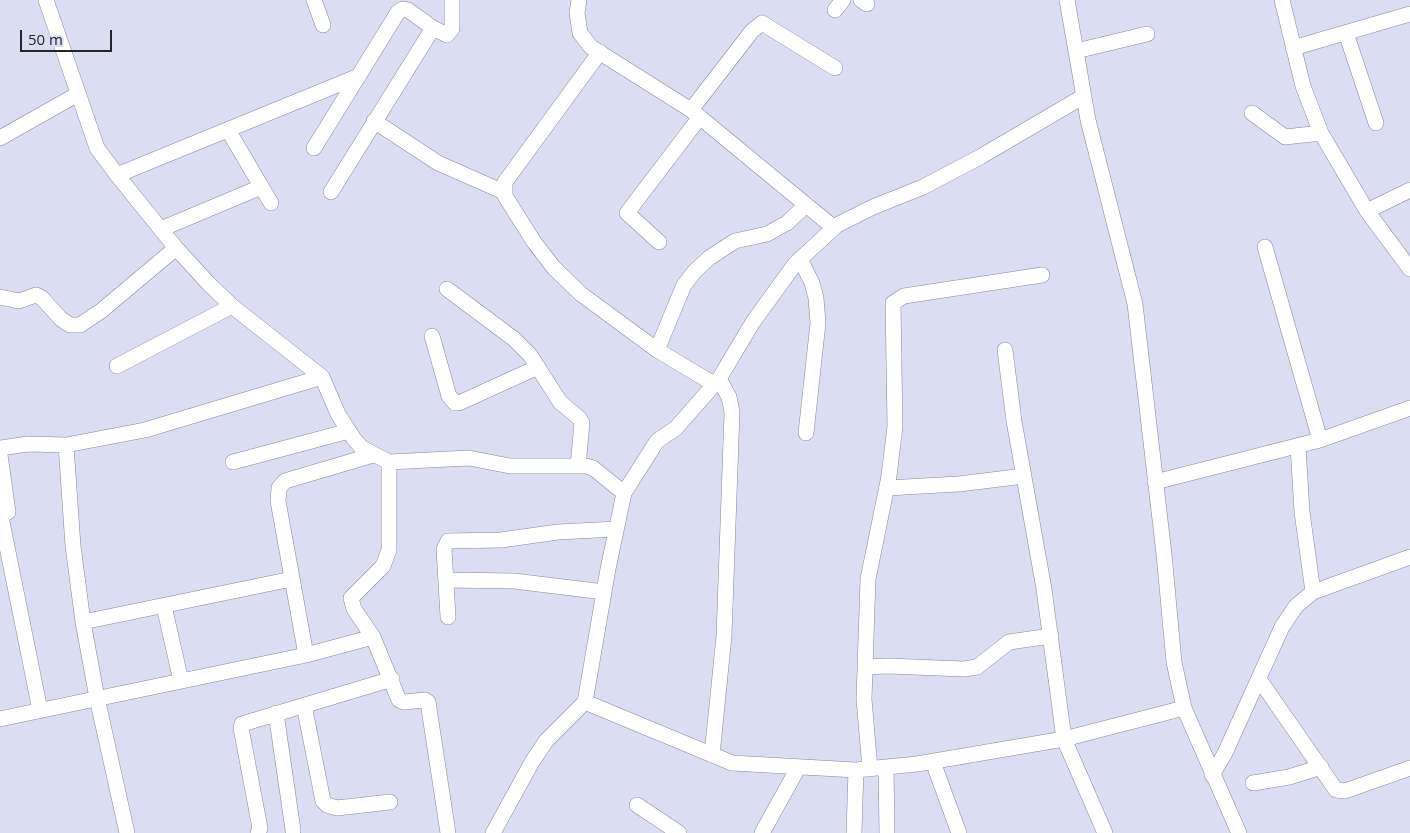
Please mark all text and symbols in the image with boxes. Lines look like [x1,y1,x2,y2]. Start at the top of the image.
scale bar [22,20,115,52]
text: 50 m [28,29,63,49]

